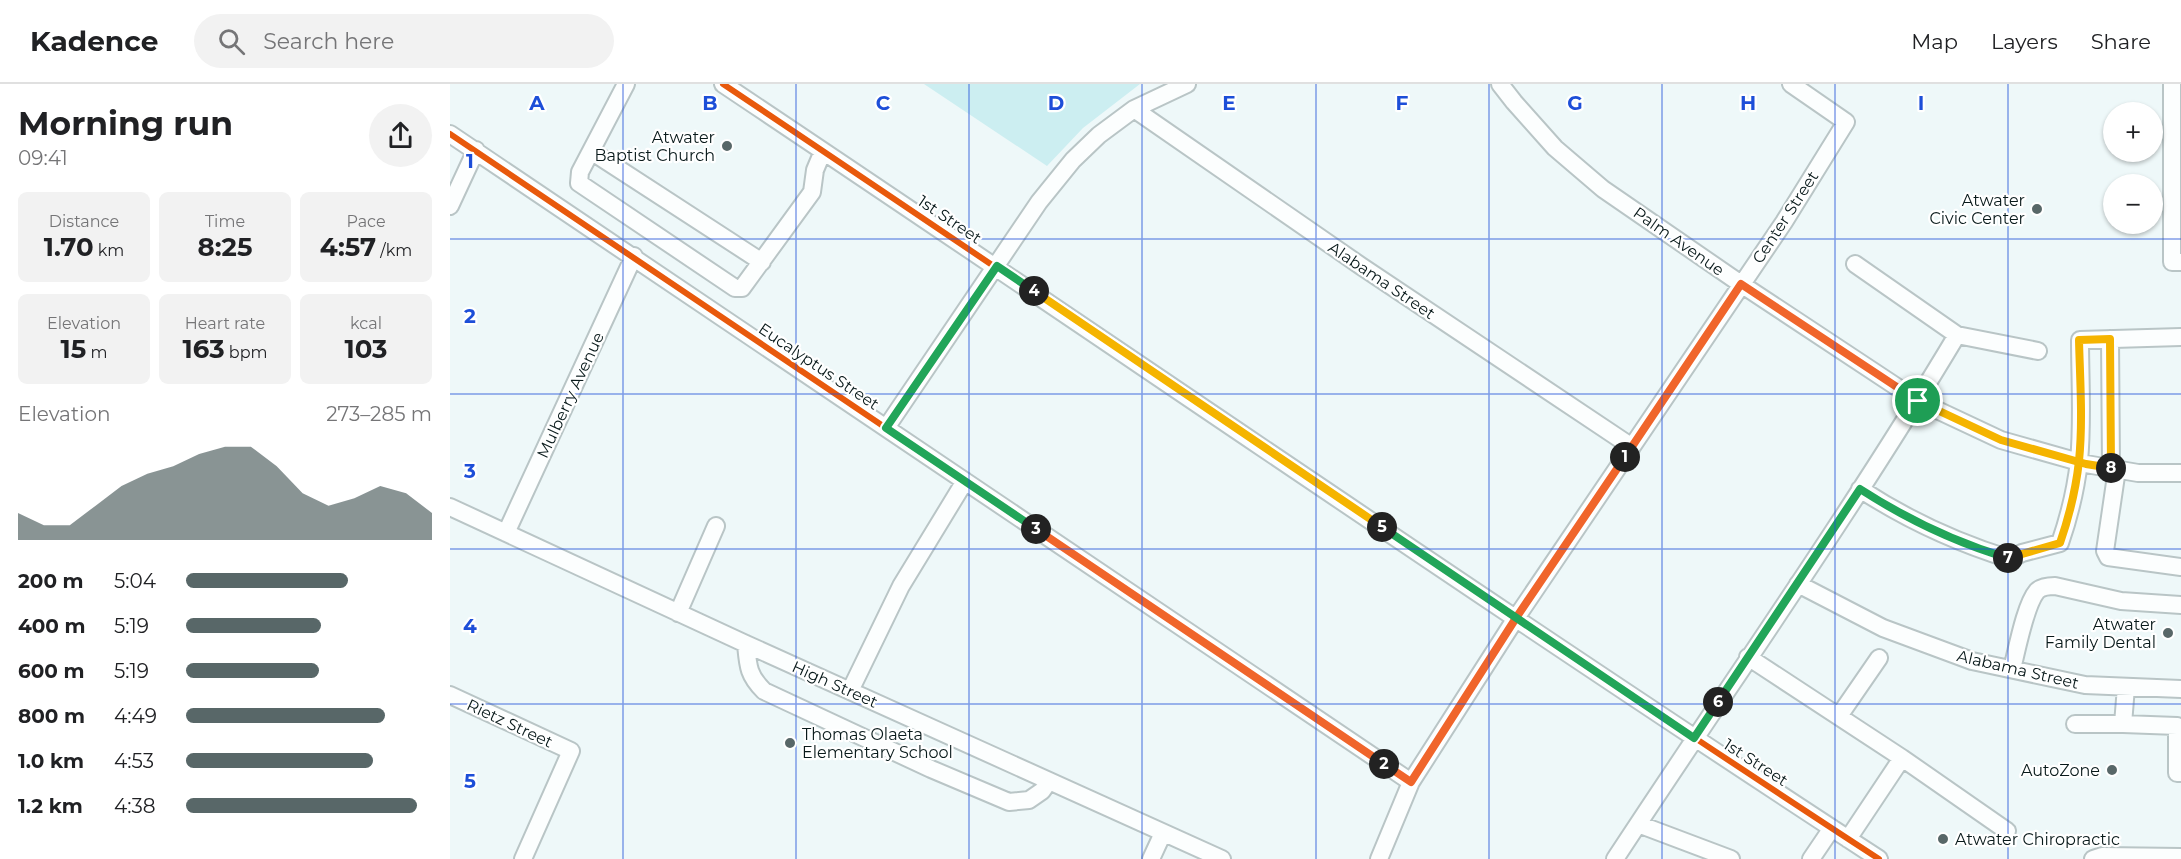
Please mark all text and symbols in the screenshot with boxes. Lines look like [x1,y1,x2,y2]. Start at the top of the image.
search box [194,14,614,68]
text: Kadence [30,24,158,58]
icon: search [215,25,248,58]
text: Search here [263,28,394,55]
text: Map [1911,29,1958,54]
text: Layers [1991,29,2058,54]
text: Share [2091,29,2151,54]
text: A [528,91,545,115]
text: B [702,91,718,115]
text: C [876,91,891,115]
text: D [1048,91,1064,115]
text: E [1222,91,1236,115]
text: F [1396,91,1409,115]
text: G [1567,91,1583,115]
text: H [1740,91,1756,115]
text: I [1918,91,1924,115]
map controls [2103,102,2163,234]
button: + [2103,102,2163,162]
text: Morning run [18,103,233,143]
button: share [369,104,432,167]
place label: Atwater Baptist Church [595,128,715,165]
marker: Atwater Baptist Church [720,139,734,153]
text: 09:41 [18,146,68,170]
text: 1 [466,149,474,173]
street label: Center Street [1749,167,1823,267]
button: − [2103,174,2163,234]
street label: 1st Street [914,191,986,248]
place label: Atwater Civic Center [1929,191,2025,228]
marker: Atwater Civic Center [2030,202,2044,216]
street label: Palm Avenue [1630,203,1728,280]
text: Distance [49,212,119,231]
text: Time [205,212,245,231]
text: Pace [346,212,386,231]
text: 1.70 [44,231,94,263]
text: 8:25 [198,231,252,263]
text: 4:57 [320,231,376,263]
street label: Alabama Street [1325,238,1439,323]
text: km [94,241,124,260]
text: /km [376,241,412,260]
pin: 4 [1019,276,1049,306]
text: 4 [1028,281,1040,300]
text: 2 [464,304,476,328]
text: Elevation [47,314,121,333]
text: Heart rate [185,314,265,333]
text: kcal [350,314,382,333]
street label: Eucalyptus Street [755,319,883,414]
street label: Mulberry Avenue [533,329,608,461]
text: 15 [61,333,86,365]
text: 163 [182,333,225,365]
text: 103 [345,333,387,365]
text: m [86,343,107,362]
text: bpm [225,343,268,362]
pin [1892,375,1943,426]
icon: arrive [1901,384,1934,417]
text: Elevation [18,402,110,426]
text: 273–285 m [326,402,432,426]
pin: 1 [1610,442,1640,472]
text: 1 [1622,447,1628,466]
pin: 8 [2096,453,2126,483]
text: 8 [2106,458,2116,477]
text: 3 [463,459,476,483]
pin: 5 [1367,512,1397,542]
pin: 3 [1021,514,1051,544]
text: 5 [1377,517,1387,536]
text: 3 [1031,519,1041,538]
pin: 7 [1993,543,2023,573]
text: 7 [2003,548,2013,567]
text: 200 m [18,569,84,593]
text: 5:04 [114,569,156,593]
text: 400 m [18,614,86,638]
text: 5:19 [114,614,149,638]
text: 4 [463,614,477,638]
place label: Atwater Family Dental [2045,615,2156,652]
marker: Atwater Family Dental [2161,626,2175,640]
street label: Alabama Street [1955,646,2081,693]
street label: High Street [789,657,881,712]
text: 600 m [18,659,85,683]
text: 5:19 [114,659,149,683]
pin: 6 [1703,687,1733,717]
text: 6 [1713,692,1723,711]
street label: Rietz Street [464,695,556,752]
text: 800 m [18,704,85,728]
text: 4:49 [114,704,157,728]
place label: Thomas Olaeta Elementary School [802,725,953,762]
street label: 1st Street [1720,735,1792,790]
marker: Thomas Olaeta Elementary School [783,736,797,750]
text: 1.0 km [18,749,84,773]
text: 4:53 [114,749,154,773]
pin: 2 [1369,749,1399,779]
text: 2 [1379,754,1389,773]
place label: AutoZone [2021,761,2100,780]
marker: AutoZone [2105,763,2119,777]
text: 5 [464,769,476,793]
text: 1.2 km [18,794,83,818]
text: 4:38 [114,794,156,818]
place label: Atwater Chiropractic [1955,830,2120,849]
marker: Atwater Chiropractic [1936,832,1950,846]

